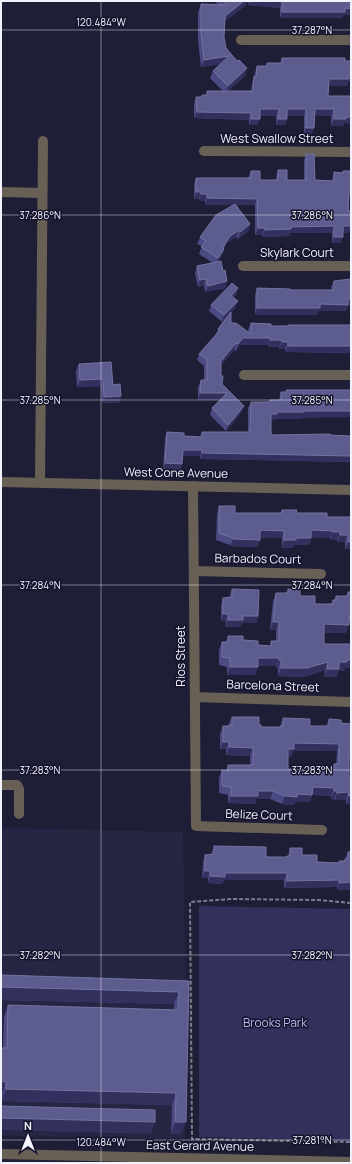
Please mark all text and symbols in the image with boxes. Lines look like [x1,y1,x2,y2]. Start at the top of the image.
text: 120.484°W [76,15,126,29]
text: 37.287°N [292,23,332,37]
street label: West Swallow Street [220,130,334,147]
text: 37.286°N [19,208,61,222]
text: 37.286°N [291,208,333,222]
street label: Skylark Court [260,244,334,261]
text: 37.285°N [19,393,61,407]
text: 37.285°N [291,393,333,407]
street label: West Cone Avenue [124,463,228,482]
street label: Barbados Court [214,549,302,568]
text: 37.284°N [19,578,61,592]
text: 37.284°N [291,578,333,592]
street label: Rios Street [172,625,189,687]
street label: Barcelona Street [226,675,320,696]
text: 37.283°N [20,763,61,777]
text: 37.283°N [292,763,333,777]
street label: Belize Court [225,805,293,824]
text: 37.282°N [20,948,61,962]
text: 37.282°N [292,948,333,962]
park label: Brooks Park [243,1014,308,1031]
north arrow [8,1116,48,1156]
text: N [24,1118,32,1133]
text: 37.281°N [292,1133,332,1147]
text: 120.484°W [76,1135,126,1149]
street label: East Gerard Avenue [146,1136,254,1155]

